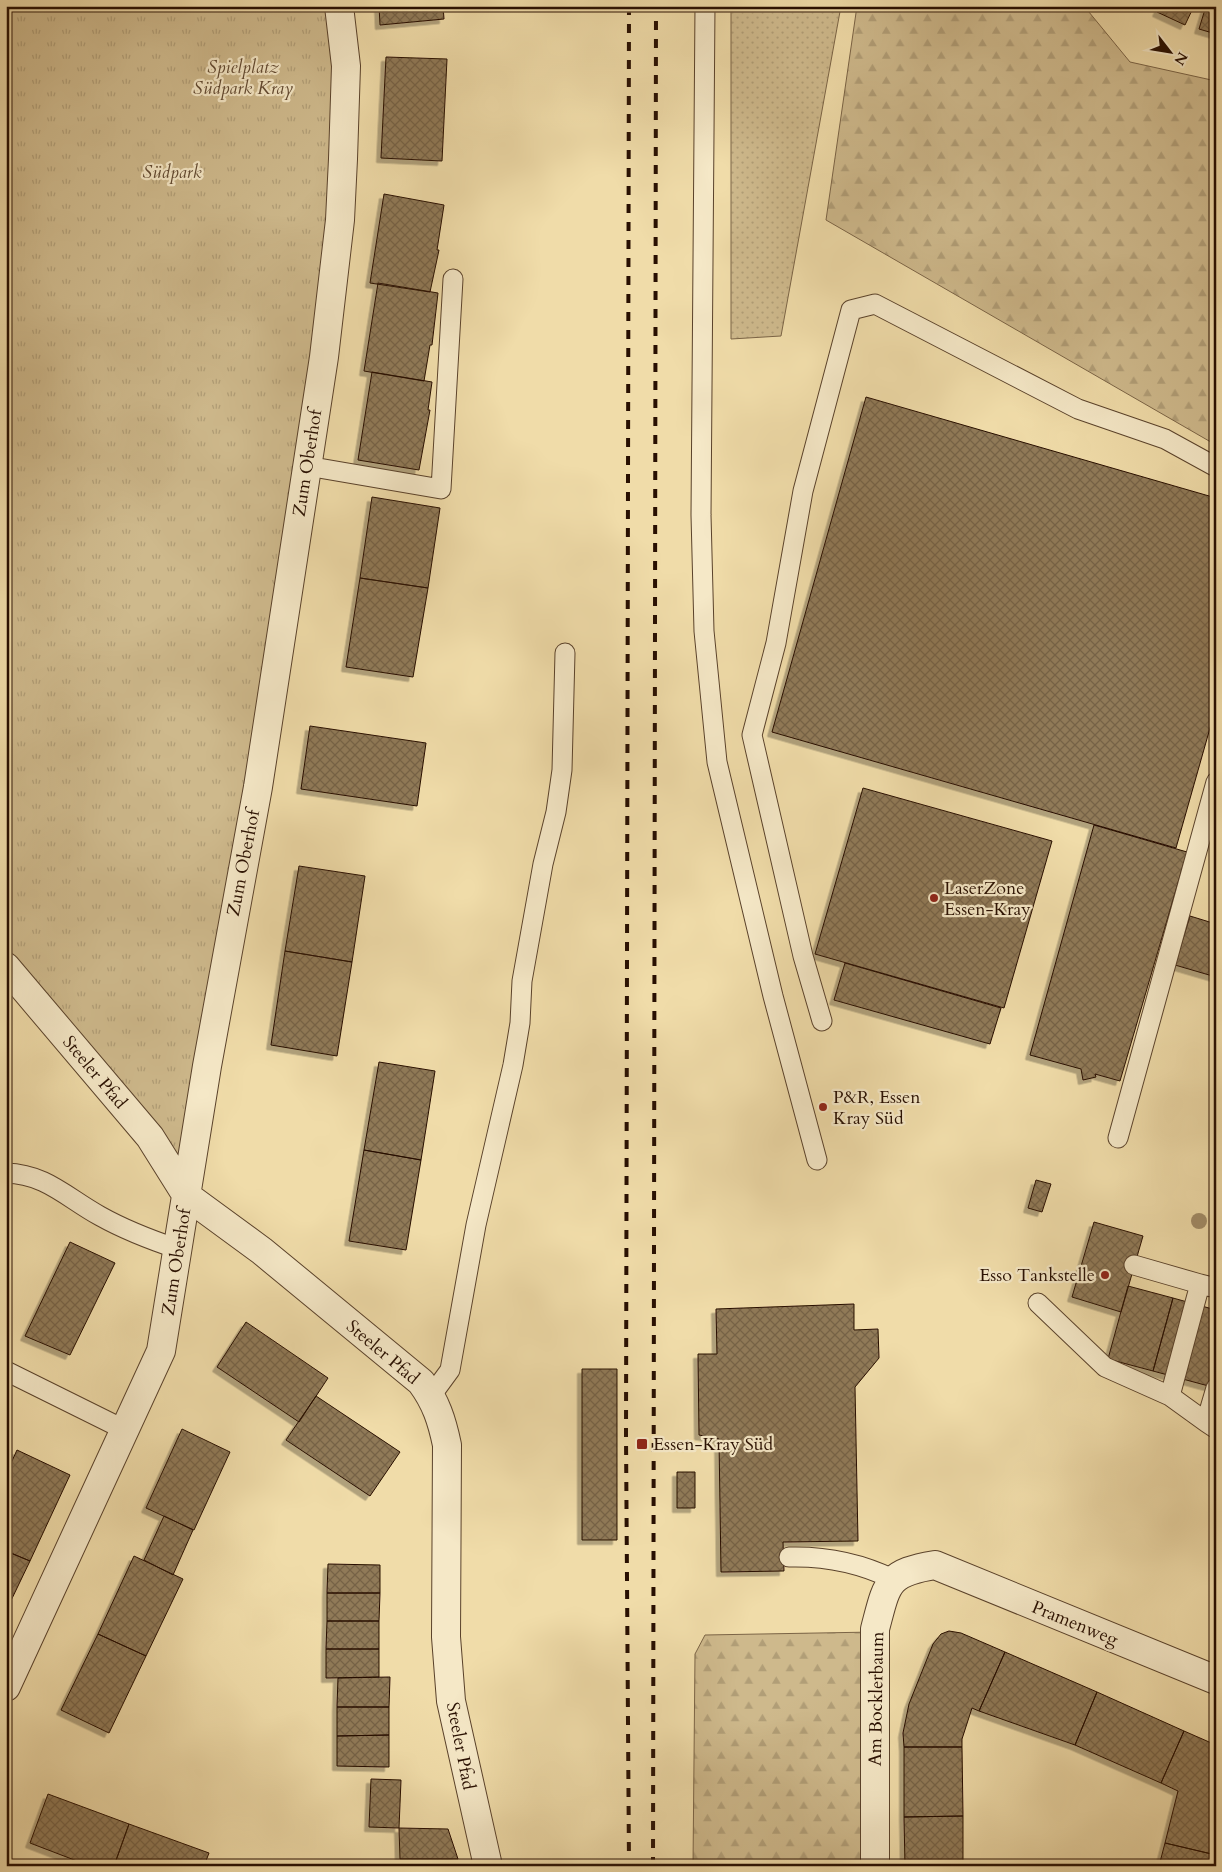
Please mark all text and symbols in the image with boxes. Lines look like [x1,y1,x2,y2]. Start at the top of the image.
north arrow [1144,28,1194,78]
text: N [1169,48,1192,69]
park label: Spielplatz Südpark Kray [193,55,293,101]
park label: Südpark [142,160,202,185]
street label: Zum Oberhof [287,404,329,518]
street label: Zum Oberhof [221,804,267,918]
place label: LaserZone Essen-Kray [944,876,1031,922]
marker: LaserZone Essen-Kray [928,892,940,904]
street label: Steeler Pfad [57,1030,133,1115]
place label: P&R, Essen Kray Süd [833,1085,921,1131]
marker: P&R, Essen Kray Süd [817,1101,829,1113]
street label: Zum Oberhof [156,1203,198,1317]
place label: Esso Tankstelle [979,1263,1095,1288]
marker: Esso Tankstelle [1099,1269,1111,1281]
street label: Steeler Pfad [341,1314,425,1391]
place label: Essen-Kray Süd [653,1432,774,1457]
marker: Essen-Kray Süd [635,1437,649,1451]
street label: Pramenweg [1028,1595,1123,1652]
street label: Am Bocklerbaum [863,1631,890,1766]
street label: Steeler Pfad [440,1700,481,1792]

